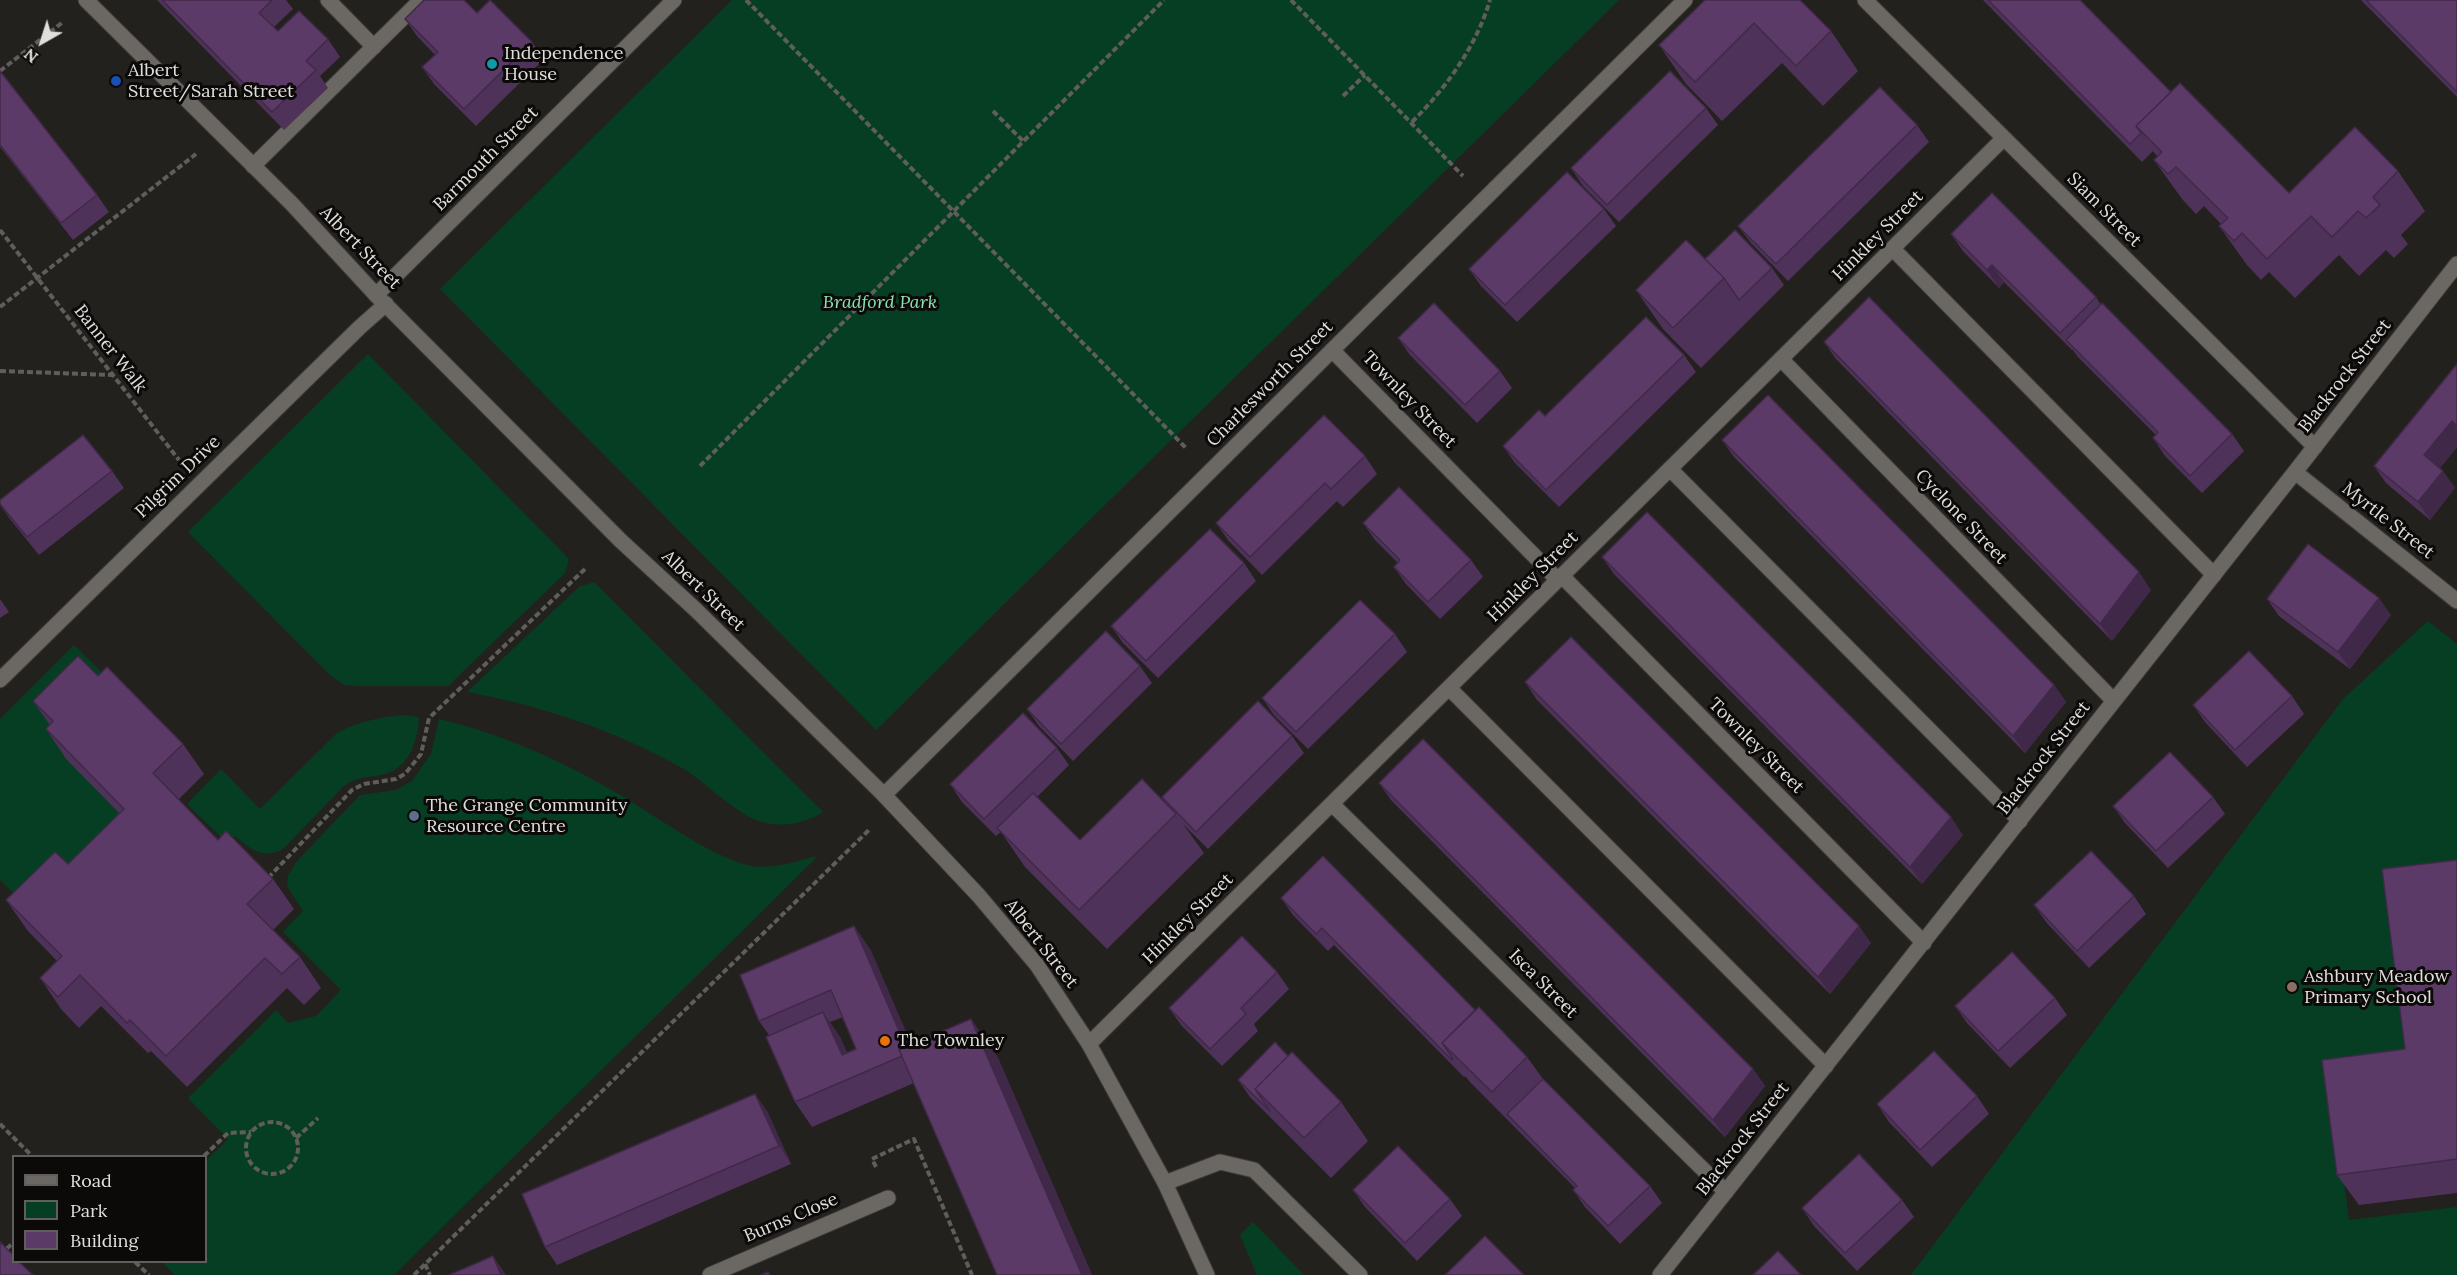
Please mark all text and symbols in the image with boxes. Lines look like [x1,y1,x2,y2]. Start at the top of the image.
north arrow [12,12,72,72]
place label: Independence House [504,43,623,86]
text: N [20,44,42,68]
marker: Independence House [485,57,499,71]
place label: Albert Street/Sarah Street [128,60,294,103]
marker: Albert Street/Sarah Street [109,74,123,88]
street label: Barmouth Street [429,102,543,216]
street label: Siam Street [2062,168,2146,252]
street label: Hinkley Street [1828,186,1928,286]
street label: Albert Street [315,202,405,294]
park label: Bradford Park [823,292,937,314]
street label: Banner Walk [69,301,151,397]
street label: Blackrock Street [2294,315,2396,437]
street label: Charlesworth Street [1202,316,1338,452]
street label: Townley Street [1357,347,1461,453]
street label: Pilgrim Drive [131,431,225,523]
street label: Cyclone Street [1910,465,2012,569]
street label: Myrtle Street [2338,478,2438,564]
street label: Hinkley Street [1483,527,1583,627]
street label: Albert Street [657,546,749,636]
street label: Townley Street [1704,694,1808,798]
street label: Blackrock Street [1993,697,2095,819]
place label: The Grange Community Resource Centre [426,795,628,838]
marker: The Grange Community Resource Centre [407,809,421,823]
street label: Hinkley Street [1138,869,1238,969]
street label: Albert Street [1000,895,1082,993]
street label: Isca Street [1504,945,1582,1023]
place label: Ashbury Meadow Primary School [2304,966,2449,1008]
marker: Ashbury Meadow Primary School [2285,980,2299,994]
place label: The Townley [897,1030,1004,1052]
marker: The Townley [878,1034,892,1048]
street label: Blackrock Street [1692,1078,1794,1200]
legend [12,1155,207,1263]
text: Road [70,1169,112,1192]
street label: Burns Close [741,1189,841,1247]
text: Park [70,1199,107,1222]
text: Building [70,1229,138,1252]

